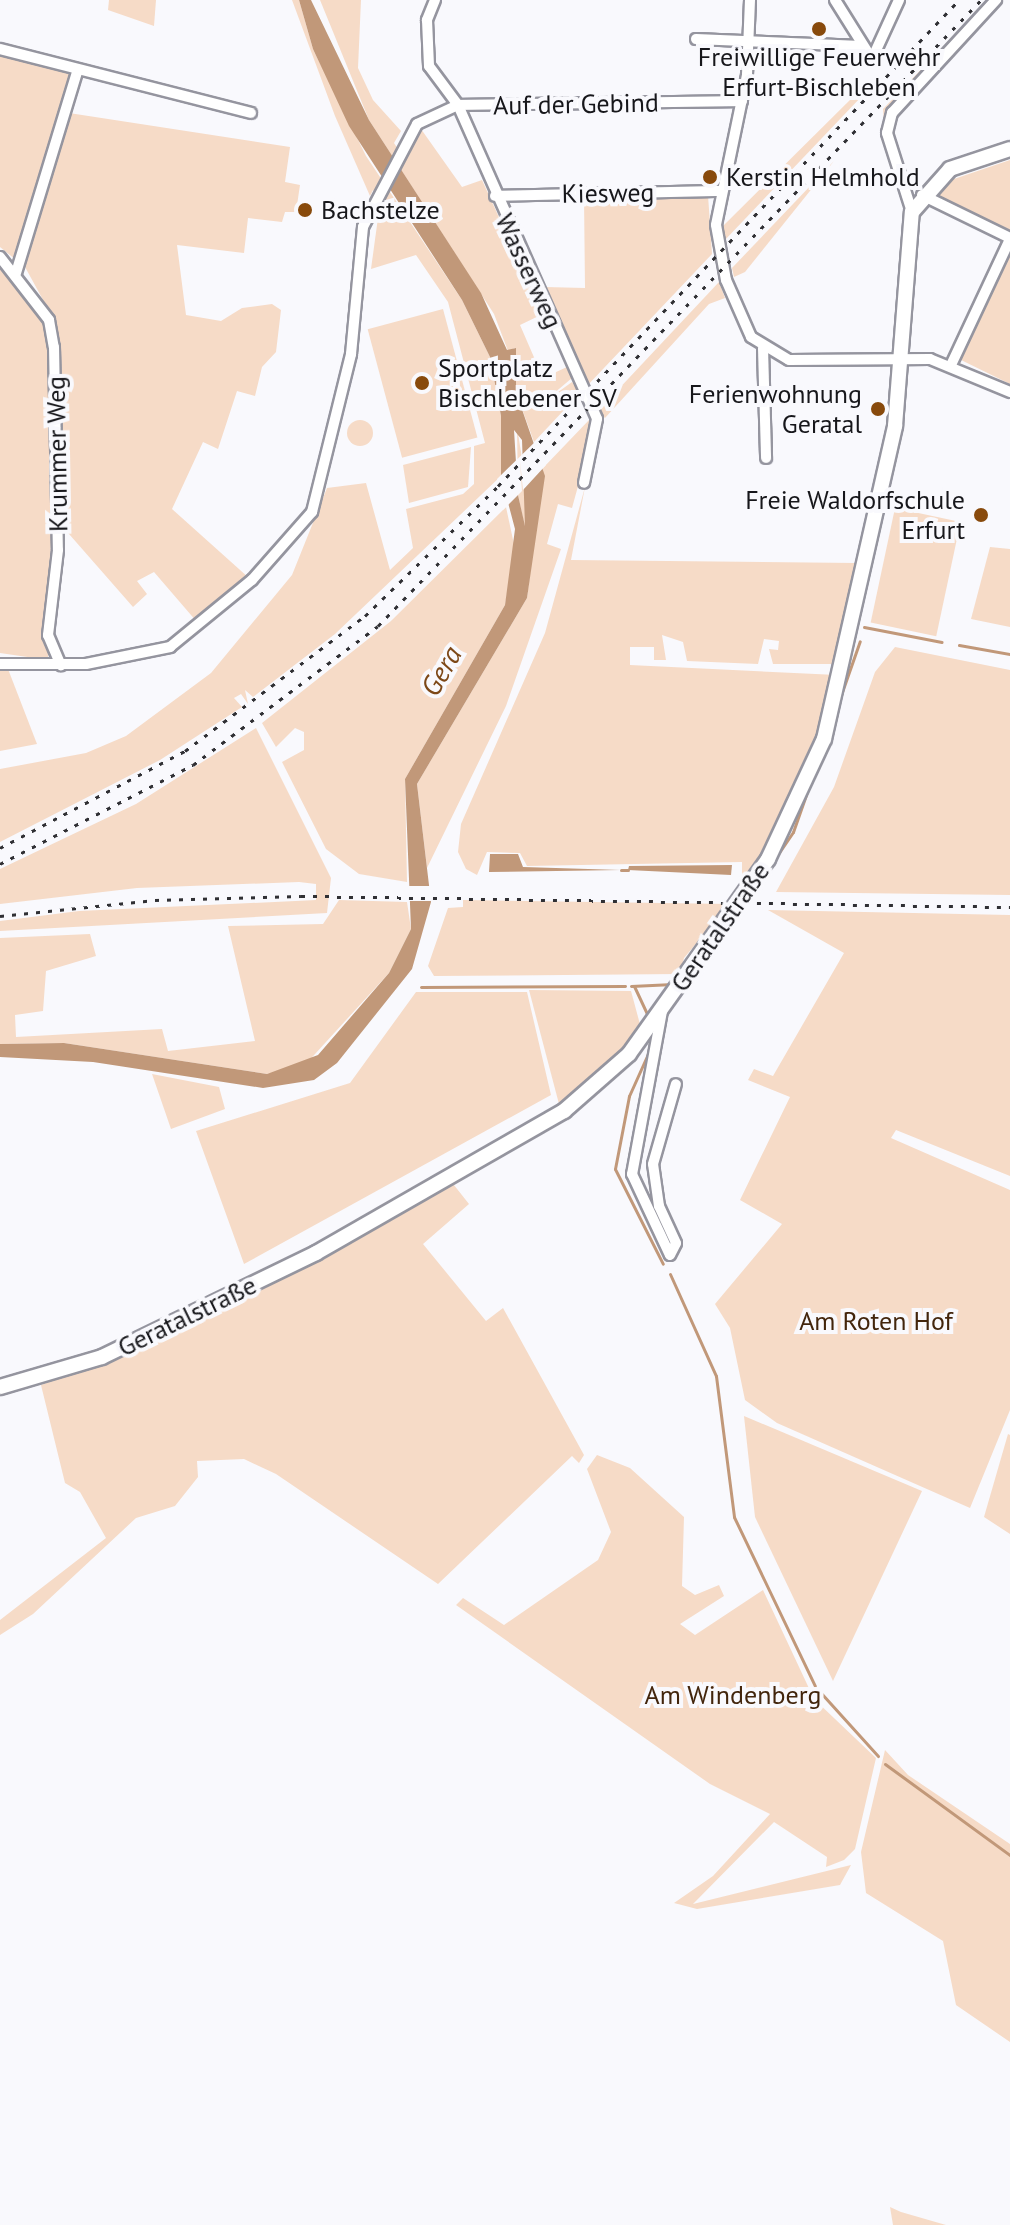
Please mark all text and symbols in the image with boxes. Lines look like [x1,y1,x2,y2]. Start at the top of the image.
marker: Freiwillige Feuerwehr Erfurt-Bischleben [810,20,828,38]
place label: Freiwillige Feuerwehr Erfurt-Bischleben [698,41,940,102]
street label: Auf der Gebind [493,87,659,121]
place label: Kerstin Helmhold [726,161,920,193]
marker: Kerstin Helmhold [701,168,719,186]
street label: Kiesweg [561,177,655,209]
place label: Bachstelze [321,194,440,226]
marker: Bachstelze [296,201,314,219]
street label: Wasserweg [489,209,569,333]
place label: Sportplatz Bischlebener SV [438,352,617,414]
marker: Sportplatz Bischlebener SV [413,374,431,392]
street label: Krummer Weg [40,375,74,533]
place label: Ferienwohnung Geratal [689,378,862,440]
marker: Ferienwohnung Geratal [869,400,887,418]
place label: Freie Waldorfschule Erfurt [745,484,965,546]
marker: Freie Waldorfschule Erfurt [972,506,990,524]
water label: Gera [413,640,469,702]
street label: Geratalstraße [664,857,776,997]
street label: Geratalstraße [113,1269,261,1363]
park label: Am Roten Hof [799,1305,953,1337]
park label: Am Windenberg [644,1679,822,1711]

